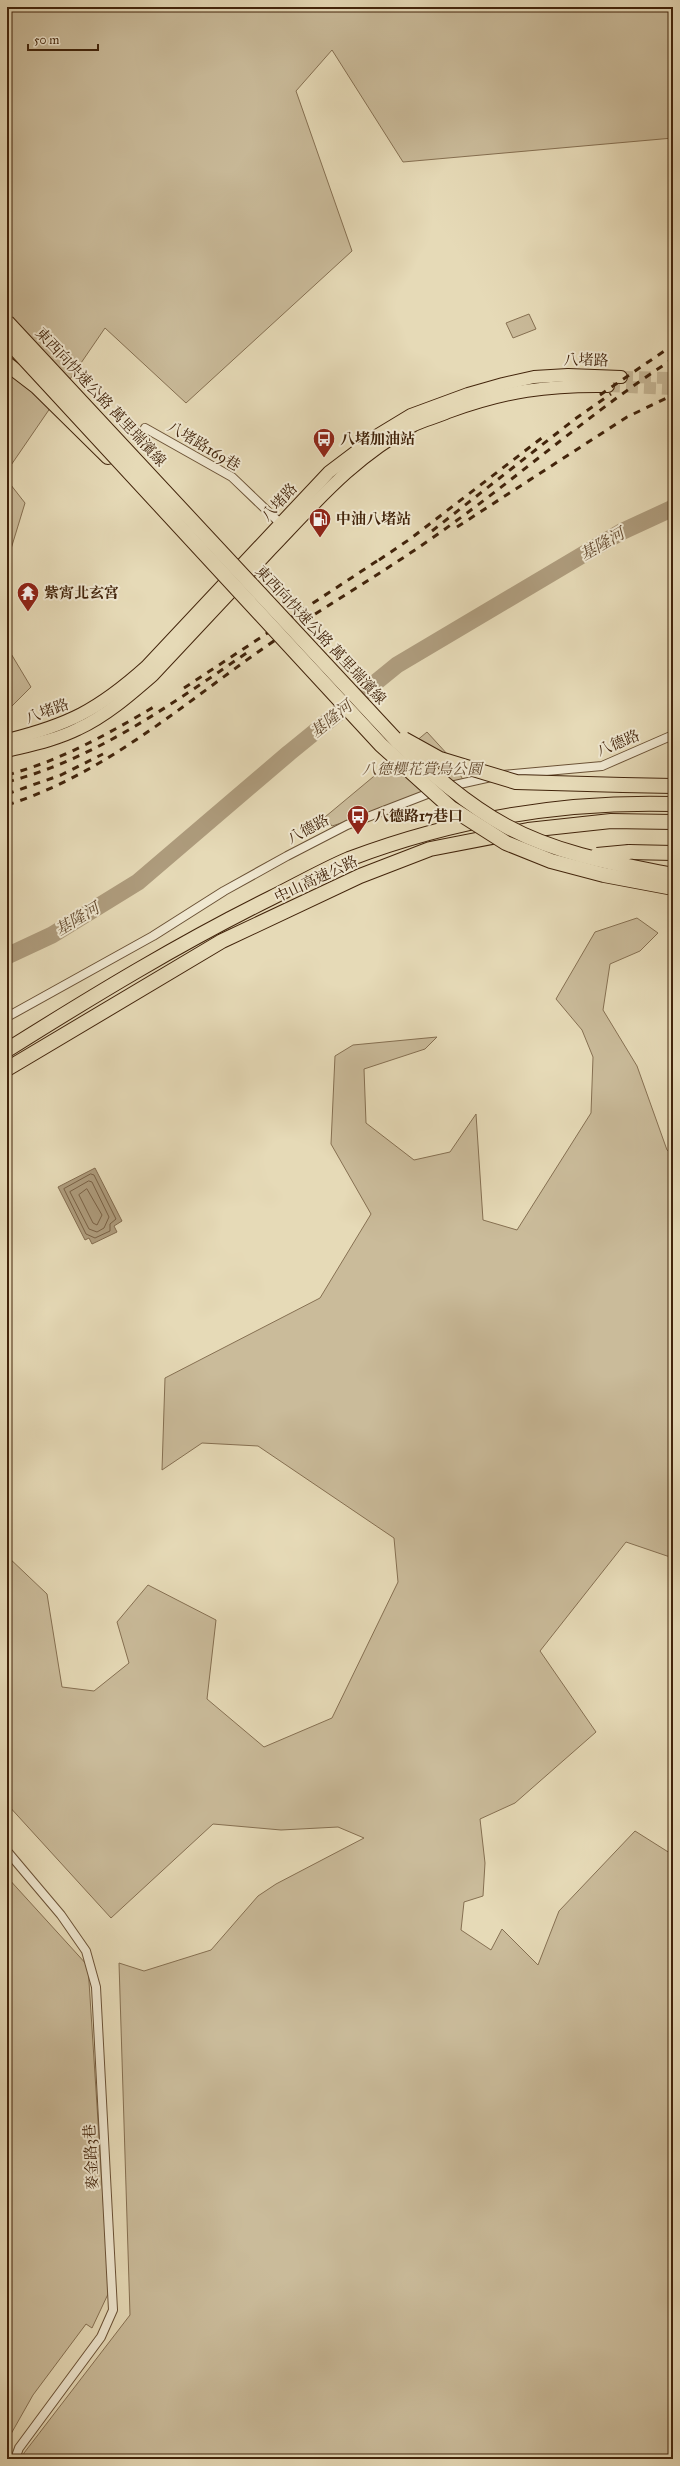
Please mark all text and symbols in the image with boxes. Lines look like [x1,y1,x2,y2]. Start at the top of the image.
scale bar [28,26,98,52]
text: 50 m [34,33,59,47]
street label: 東西向快速公路 萬里瑞濱線 [32,324,170,470]
street label: 八堵路 [563,351,609,369]
street label: 八堵路169巷 [164,417,244,475]
bus stop icon: 八堵加油站 [311,426,337,459]
place label: 八堵加油站 [340,430,415,448]
street label: 八堵路 [257,479,301,525]
fuel station icon: 中油八堵站 [307,506,333,539]
place label: 中油八堵站 [336,510,411,528]
water label: 基隆河 [576,522,630,564]
street label: 東西向快速公路 萬里瑞濱線 [252,562,390,708]
temple icon: 紫宵北玄宮 [15,580,41,613]
place label: 紫宵北玄宮 [44,584,119,602]
street label: 八堵路 [23,695,71,727]
water label: 基隆河 [306,695,358,741]
street label: 八德路 [594,726,642,760]
park label: 八德櫻花賞鳥公園 [362,760,484,778]
bus stop icon: 八德路17巷口 [345,803,371,836]
place label: 八德路17巷口 [374,807,463,825]
street label: 八德路 [284,810,332,848]
street label: 中山高速公路 [271,852,361,906]
water label: 基隆河 [52,897,105,940]
street label: 麥金路3巷 [80,2124,102,2190]

